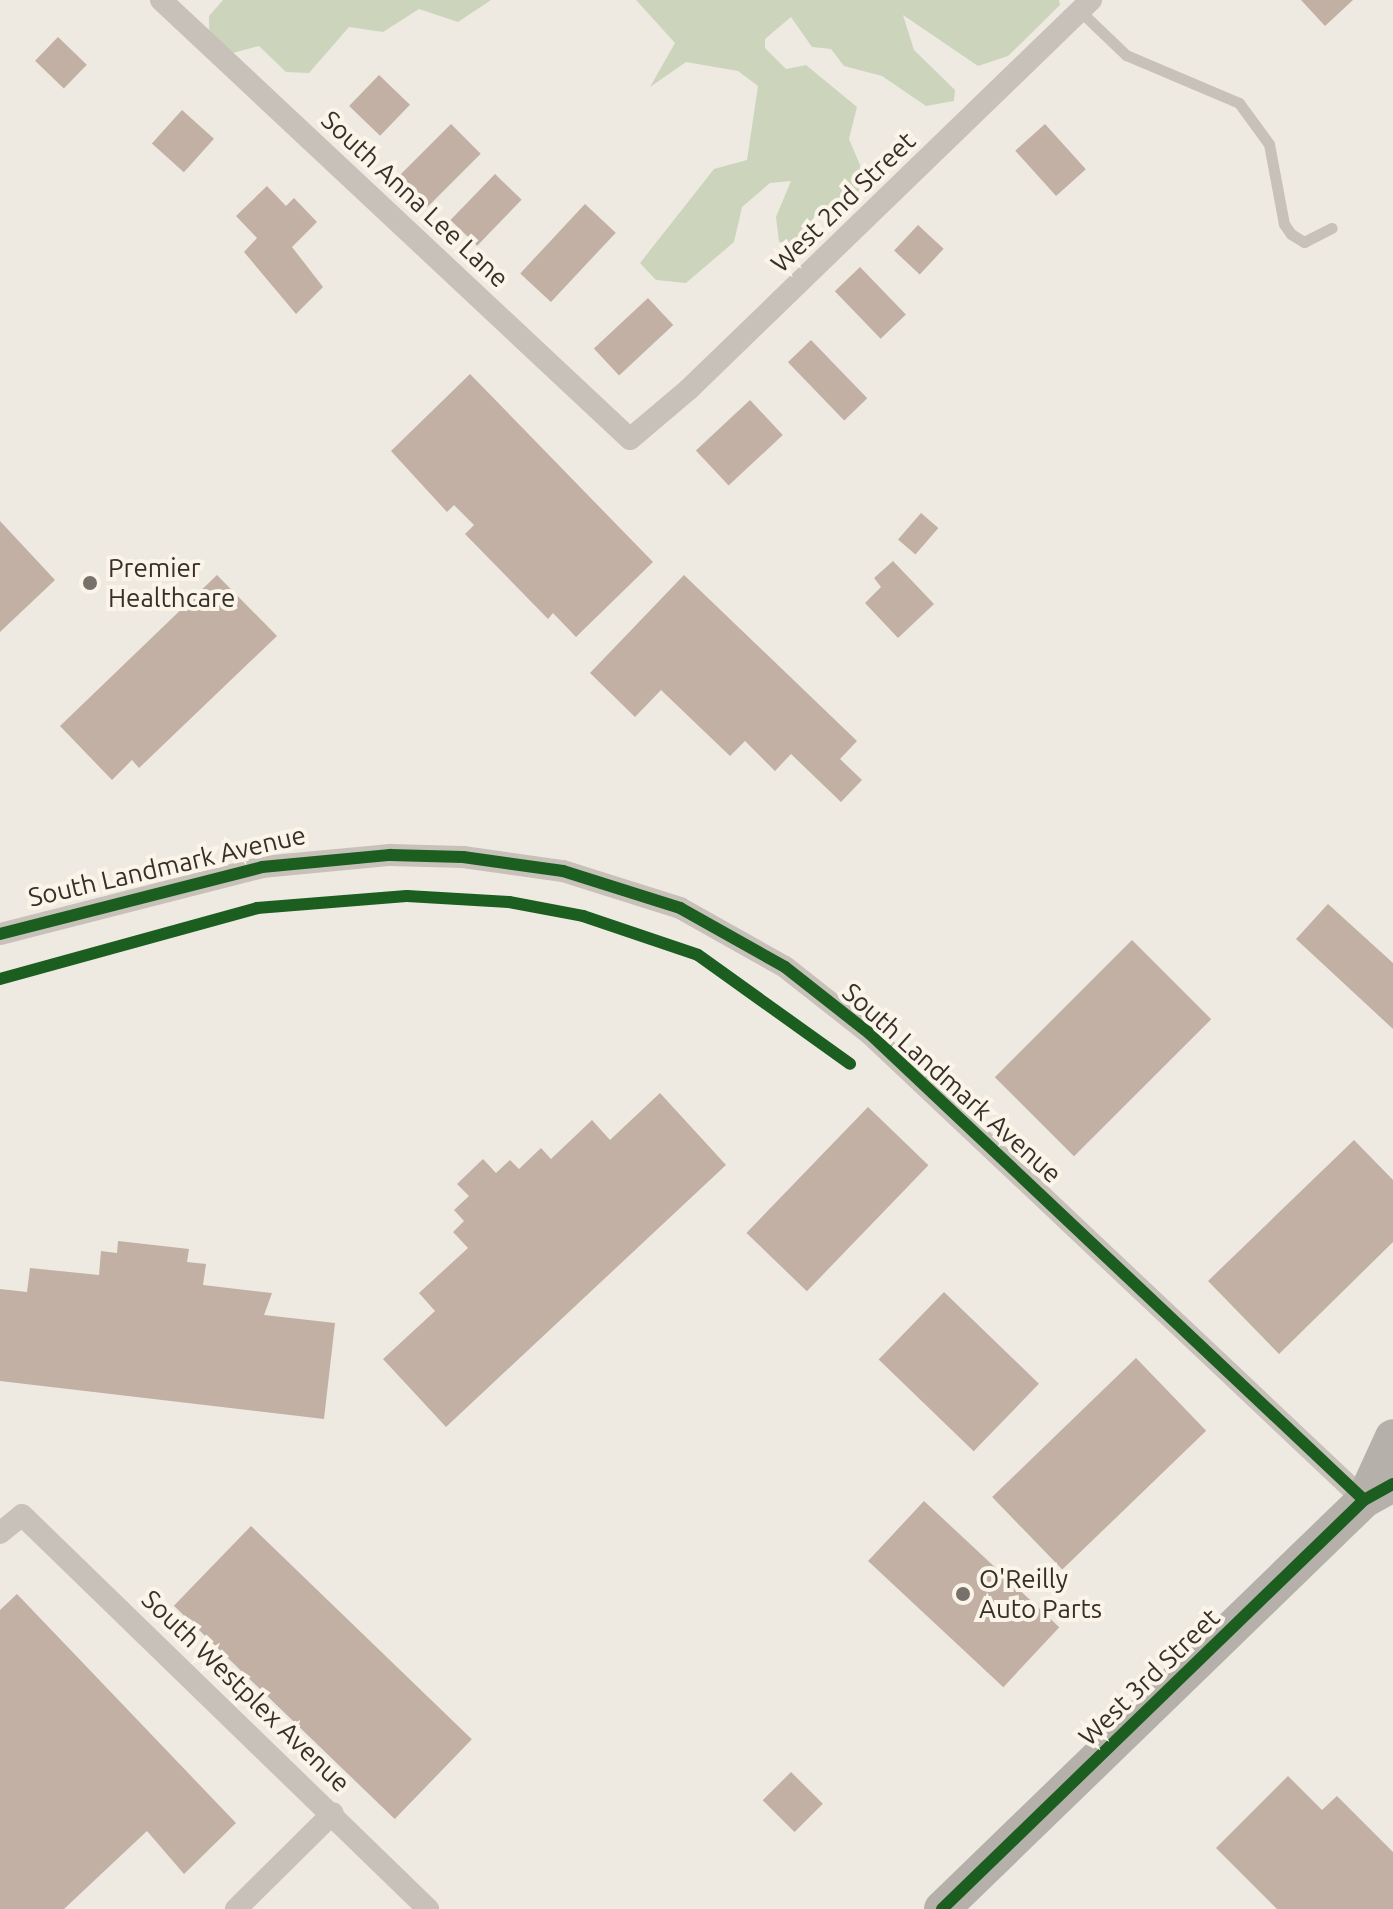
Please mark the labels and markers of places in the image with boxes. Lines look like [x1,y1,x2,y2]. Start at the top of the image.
place label: Premier Healthcare [108,552,235,614]
marker: Premier Healthcare [79,572,101,594]
place label: O'Reilly Auto Parts [979,1563,1102,1624]
marker: O'Reilly Auto Parts [954,1585,972,1603]

